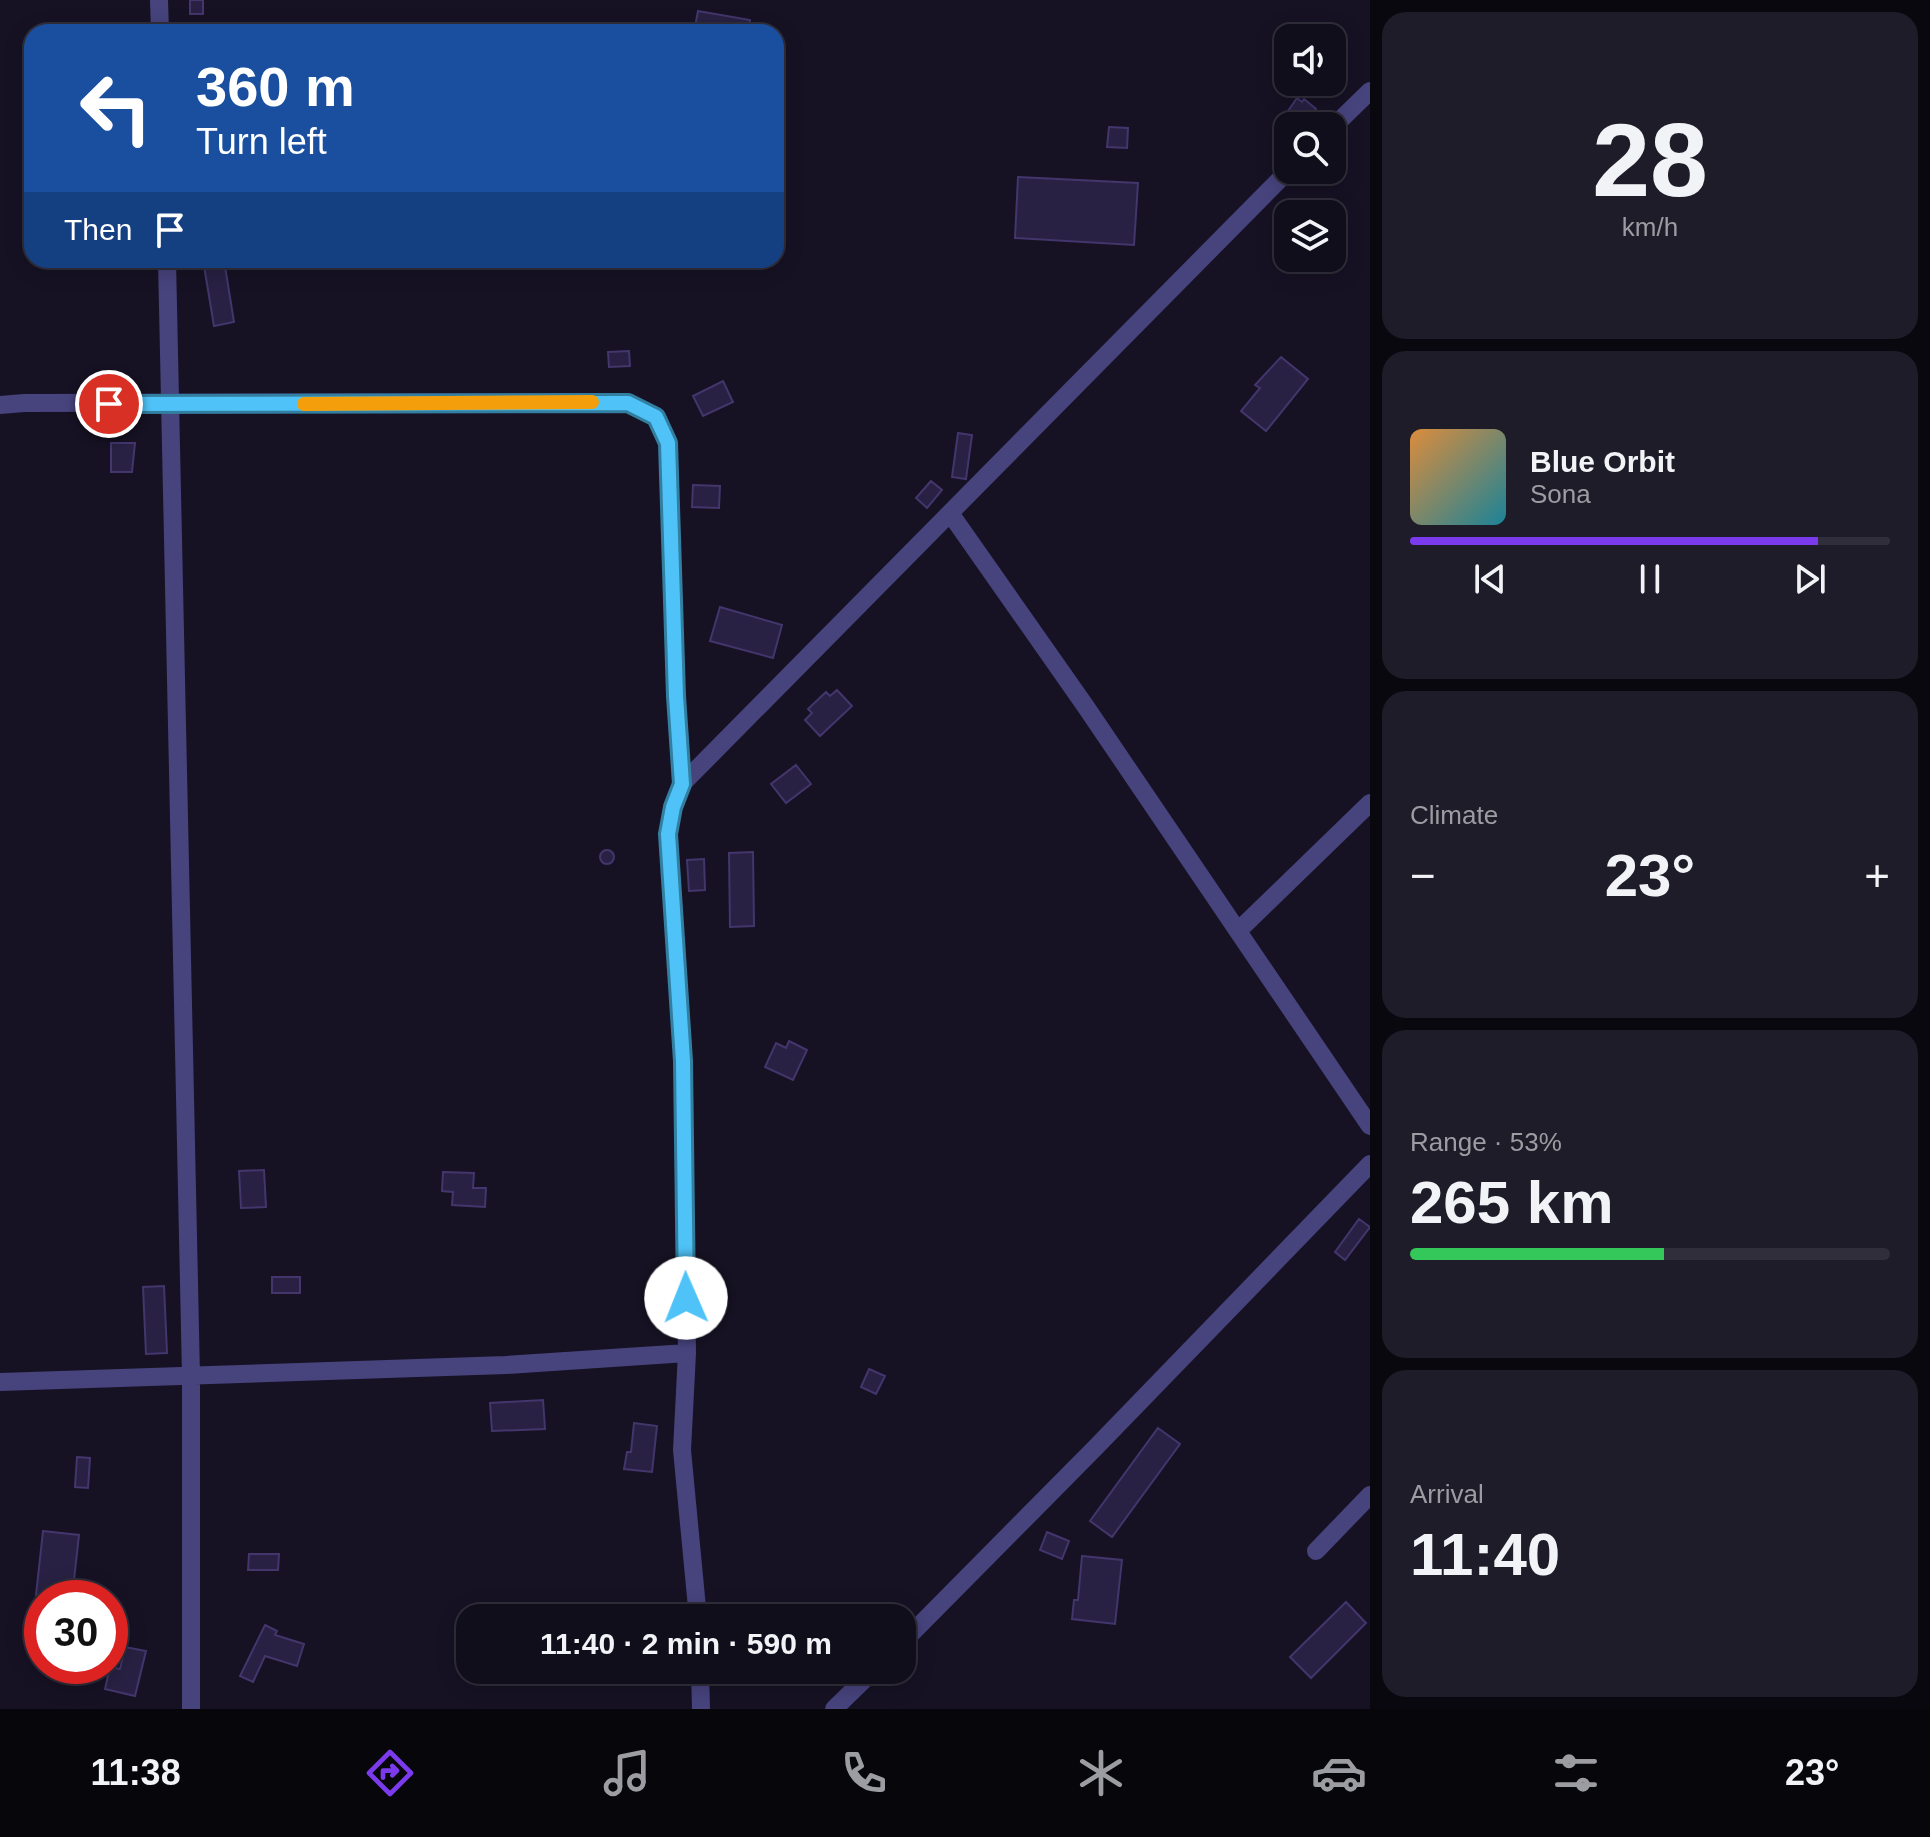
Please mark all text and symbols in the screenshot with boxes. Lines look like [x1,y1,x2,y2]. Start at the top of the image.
map controls [1274,24,1346,272]
button: sound [1274,24,1346,96]
text: 360 m [196,55,355,118]
icon: left [64,56,168,160]
text: 28 [1592,102,1708,218]
button: search [1274,112,1346,184]
text: Turn left [196,121,327,162]
button: layers [1274,200,1346,272]
icon: arrive [148,208,192,252]
text: km/h [1622,212,1678,242]
text: Then [64,213,132,246]
pin [75,370,143,438]
icon: arrive [87,382,131,426]
text: Blue Orbit [1530,445,1675,478]
text: Sona [1530,479,1591,509]
icon: previous [1468,557,1512,601]
icon: pause [1628,557,1672,601]
icon: next [1788,557,1832,601]
text: Climate [1410,800,1498,830]
text: 23° [1605,842,1695,909]
text: − [1410,851,1436,900]
text: + [1864,851,1890,900]
text: Range · 53% [1410,1127,1562,1157]
text: 265 km [1410,1169,1614,1236]
position arrow [644,1256,728,1340]
text: Arrival [1410,1479,1484,1509]
text: 11:40 [1410,1521,1560,1588]
speed limit sign: 30 [24,1580,128,1684]
text: 11:40 · 2 min · 590 m [540,1627,832,1660]
icon: directions [362,1745,418,1801]
icon: music [599,1745,655,1801]
icon: phone [836,1745,892,1801]
icon: climate [1073,1745,1129,1801]
icon: car [1311,1745,1367,1801]
icon: filters [1548,1745,1604,1801]
text: 11:38 [91,1752,181,1793]
text: 23° [1785,1752,1839,1793]

